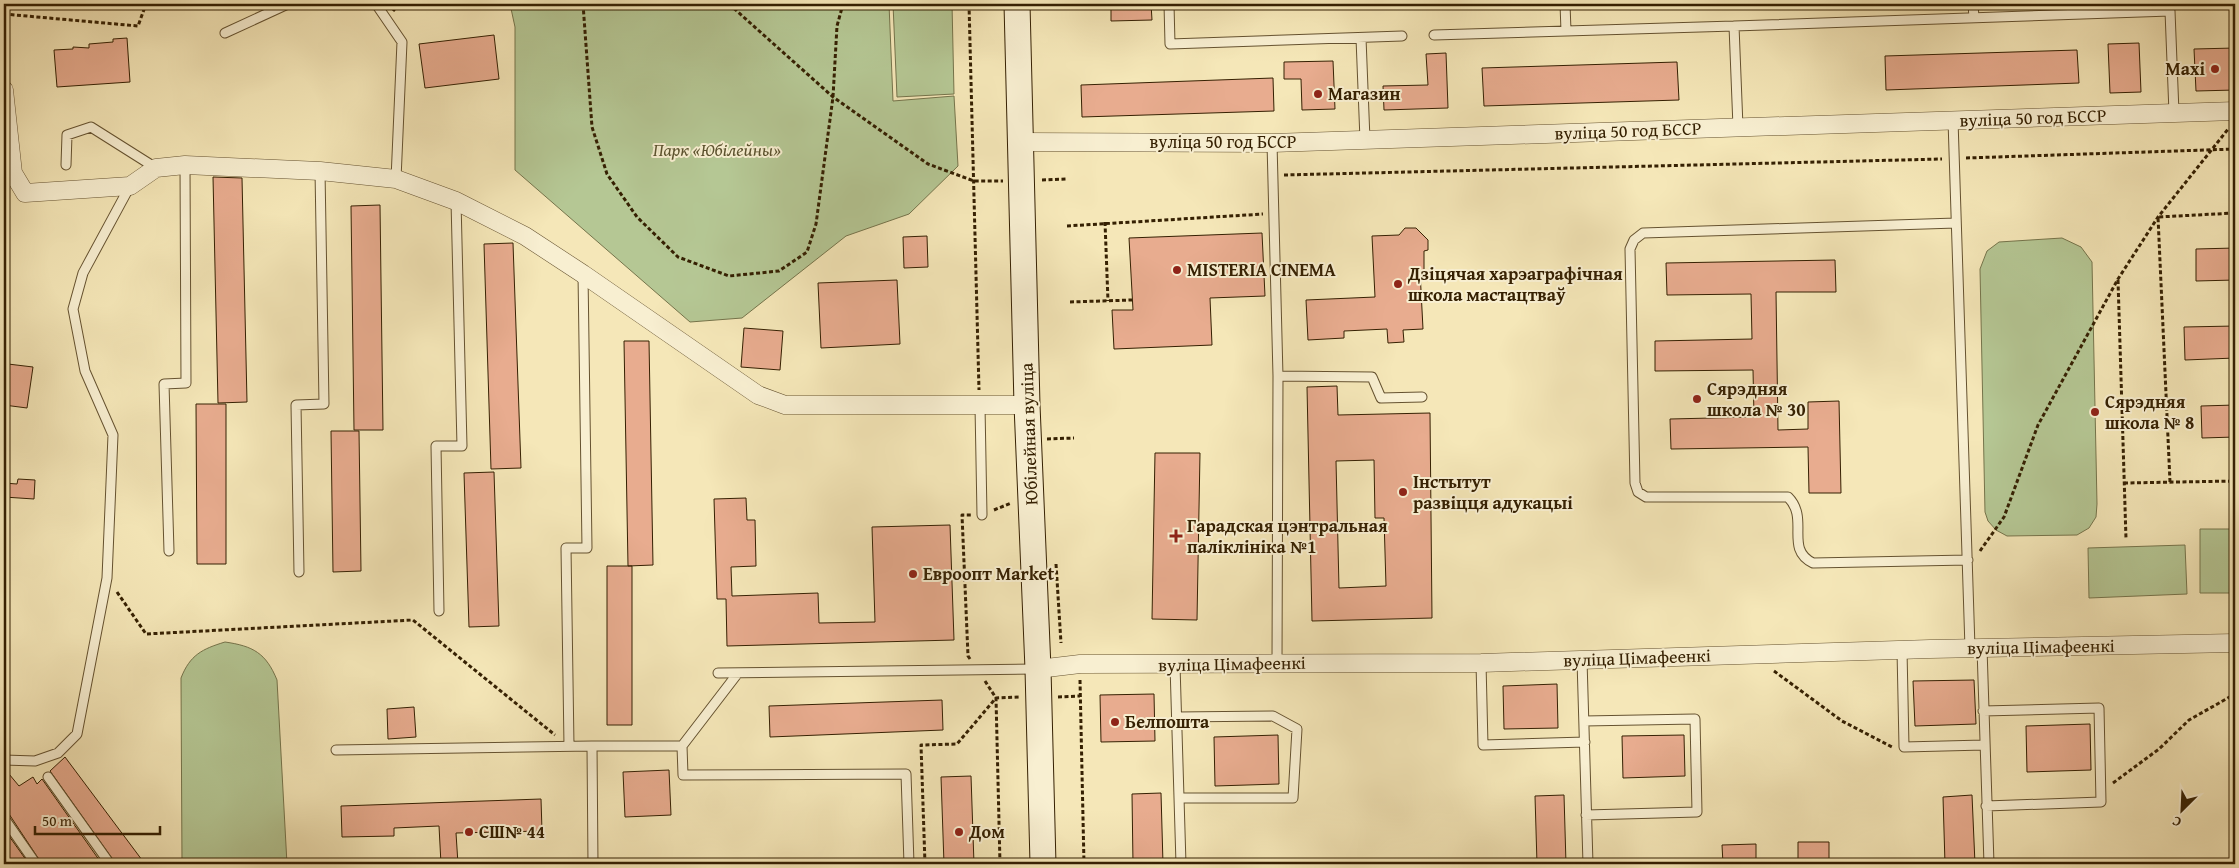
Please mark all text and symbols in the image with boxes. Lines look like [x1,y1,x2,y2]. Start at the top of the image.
place label: Maxi [2165,55,2205,82]
marker: Maxi [2209,63,2221,75]
place label: Магазин [1328,80,1401,107]
marker: Магазин [1312,88,1324,100]
street label: вуліца 50 год БССР [1959,101,2107,134]
street label: вуліца 50 год БССР [1554,114,1702,147]
street label: вуліца 50 год БССР [1150,128,1296,155]
park label: Парк «Юбілейны» [653,136,781,163]
place label: MISTERIA CINEMA [1187,256,1336,283]
place label: Дзіцячая харэаграфічная школа мастацтваў [1407,260,1623,308]
marker: MISTERIA CINEMA [1171,264,1183,276]
marker: Дзіцячая харэаграфічная школа мастацтваў [1392,278,1404,290]
street label: Юбілейная вуліца [1013,362,1044,506]
place label: Сярэдняя школа № 30 [1707,375,1806,423]
place label: Сярэдняя школа № 8 [2105,388,2194,436]
marker: Сярэдняя школа № 30 [1691,393,1703,405]
marker: Сярэдняя школа № 8 [2089,406,2101,418]
place label: Інстытут развіцця адукацыі [1413,468,1573,516]
marker: Інстытут развіцця адукацыі [1397,486,1409,498]
place label: Гарадская цэнтральная паліклініка №1 [1187,512,1388,560]
marker: Гарадская цэнтральная паліклініка №1 [1169,529,1183,543]
place label: Евроопт Market [923,560,1054,587]
marker: Евроопт Market [907,568,919,580]
street label: вуліца Цімафеенкі [1967,632,2115,661]
street label: вуліца Цімафеенкі [1563,641,1711,674]
street label: вуліца Цімафеенкі [1158,649,1306,678]
place label: Белпошта [1125,708,1210,735]
marker: Белпошта [1109,716,1121,728]
north arrow [2156,786,2206,836]
scale bar [35,803,160,835]
text: 50 m [42,810,73,831]
text: С [2169,811,2184,833]
place label: СШ№ 44 [479,818,545,845]
place label: Дом [968,818,1005,845]
marker: СШ№ 44 [463,826,475,838]
marker: Дом [953,826,965,838]

